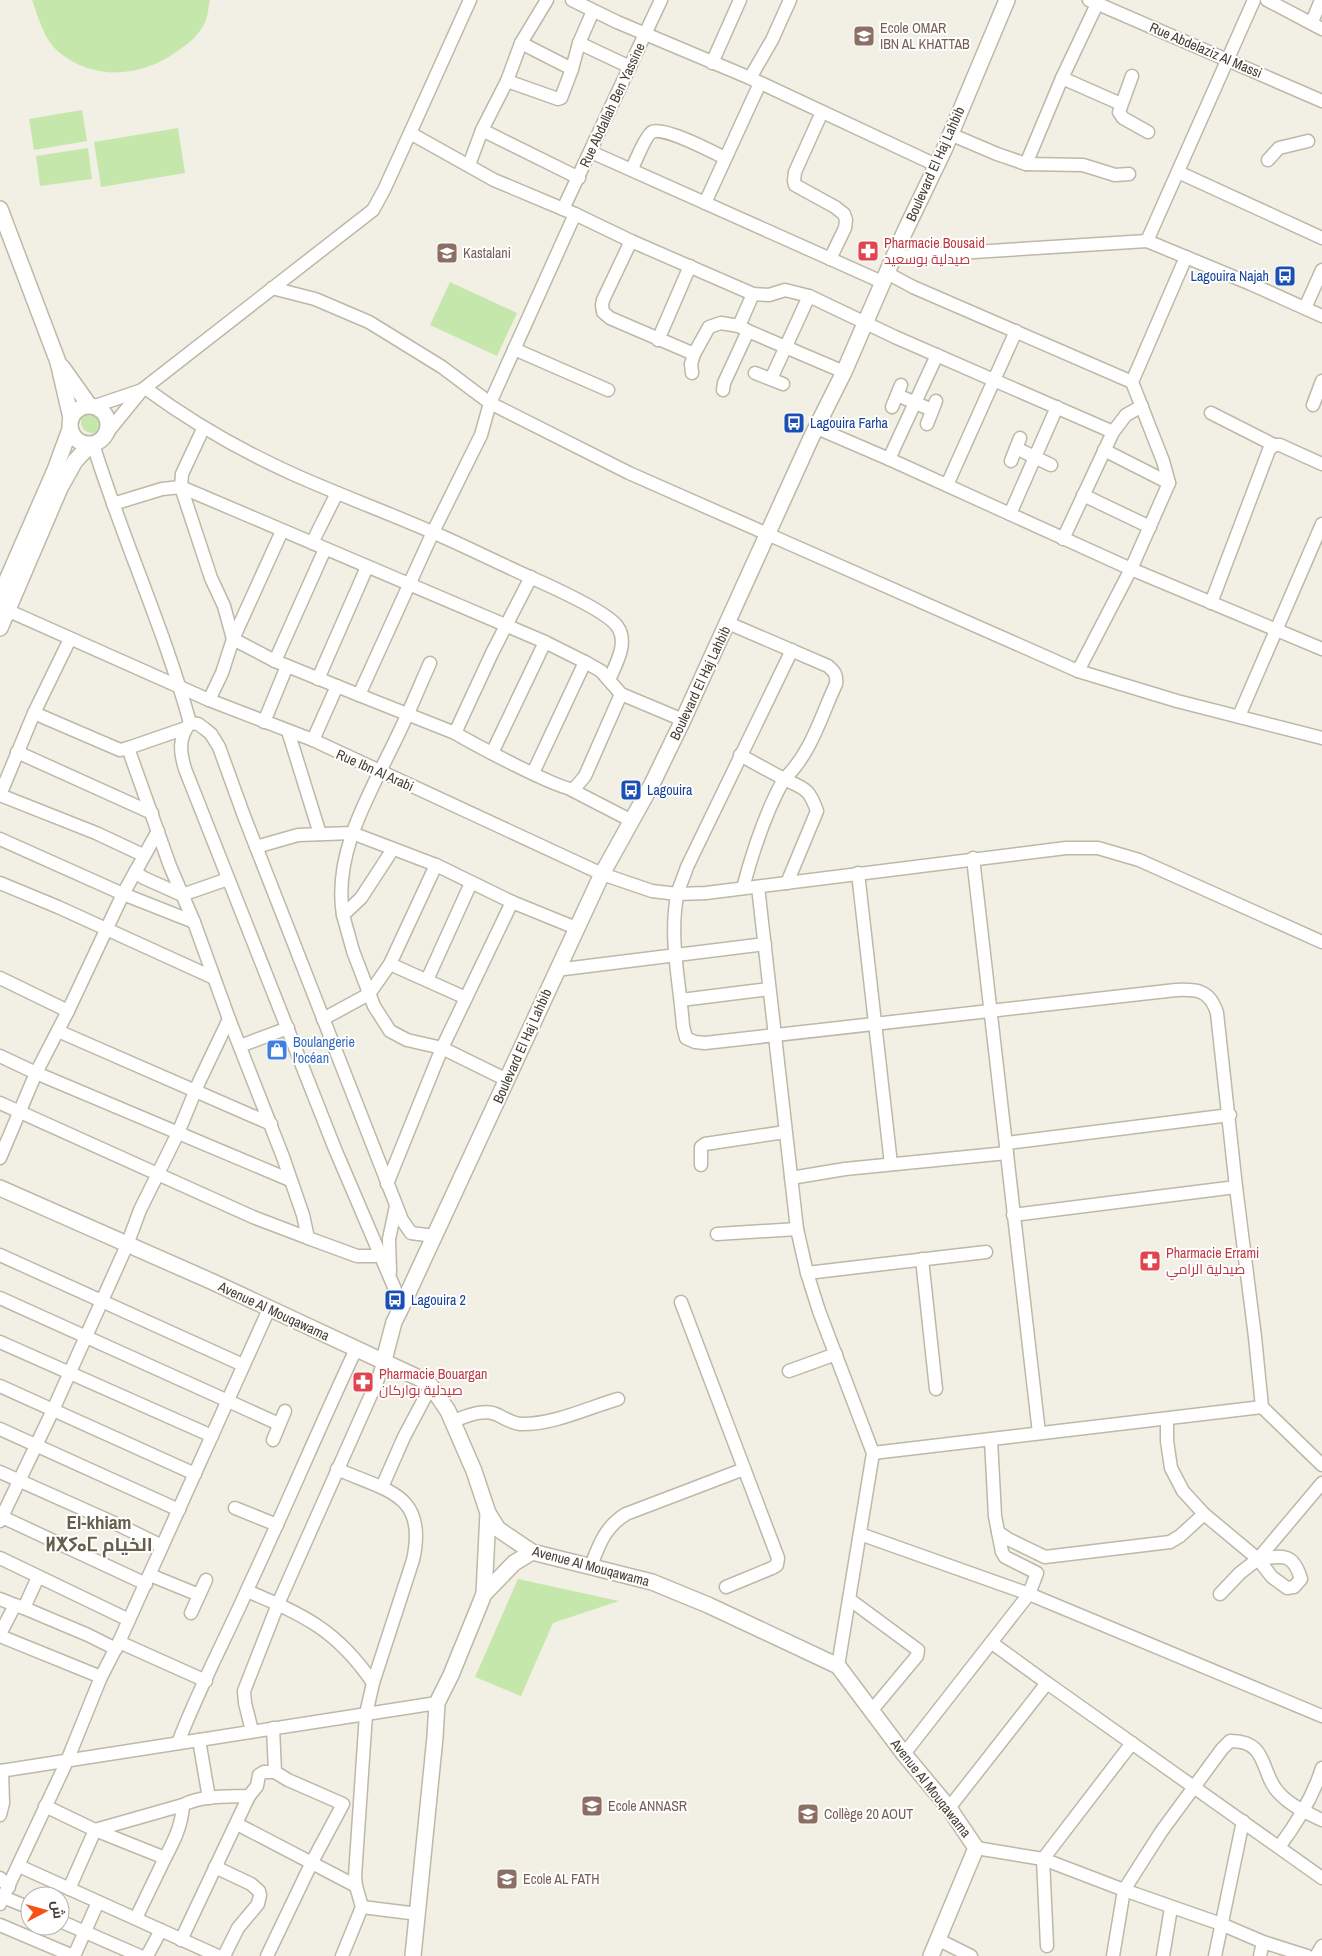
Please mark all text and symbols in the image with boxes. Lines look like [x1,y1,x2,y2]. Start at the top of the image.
street label: Rue Abdelaziz Al Massi [1147,18,1265,82]
place label: Ecole OMAR IBN AL KHATTAB [880,19,970,53]
school or university icon: Ecole OMAR IBN AL KHATTAB [852,24,876,48]
street label: Rue Abdallah Ben Yassine [575,40,649,170]
street label: Boulevard El Haj Lahbib [902,104,968,224]
place label: Pharmacie Bousaid صيدلية بوسعيد [884,234,985,268]
pharmacy icon: Pharmacie Bousaid صيدلية بوسعيد [856,239,880,263]
school or university icon: Kastalani [435,241,459,265]
place label: Kastalani [463,244,511,262]
bus stop icon: Lagouira Najah [1273,264,1297,288]
place label: Lagouira Najah [1191,267,1269,285]
bus stop icon: Lagouira Farha [782,411,806,435]
place label: Lagouira Farha [810,414,889,432]
street label: Boulevard El Haj Lahbib [666,623,734,743]
street label: Rue Ibn Al Arabi [333,745,417,795]
bus stop icon: Lagouira [619,778,643,802]
place label: Lagouira [647,781,693,799]
street label: Boulevard El Haj Lahbib [489,986,555,1106]
place label: Boulangerie l'océan [293,1033,355,1067]
shop icon: Boulangerie l'océan [265,1038,289,1062]
place label: Pharmacie Errami صيدلية الرامي [1166,1244,1259,1281]
pharmacy icon: Pharmacie Errami صيدلية الرامي [1138,1249,1162,1273]
street label: Avenue Al Mouqawama [215,1277,333,1345]
bus stop icon: Lagouira 2 [383,1288,407,1312]
place label: Lagouira 2 [411,1291,466,1309]
place label: Pharmacie Bouargan صيدلية بواركان [379,1365,488,1399]
pharmacy icon: Pharmacie Bouargan صيدلية بواركان [351,1370,375,1394]
district label: El-khiam ⵍⵅⵢⴰⵎ الخيام [45,1509,153,1558]
street label: Avenue Al Mouqawama [530,1541,652,1590]
street label: Avenue Al Mouqawama [886,1734,976,1841]
school or university icon: Ecole ANNASR [580,1794,604,1818]
place label: Ecole ANNASR [608,1797,687,1815]
school or university icon: Collège 20 AOUT [796,1802,820,1826]
place label: Collège 20 AOUT [824,1805,913,1823]
school or university icon: Ecole AL FATH [495,1867,519,1891]
place label: Ecole AL FATH [523,1870,600,1888]
north arrow [20,1886,70,1936]
text: ش [48,1900,68,1920]

